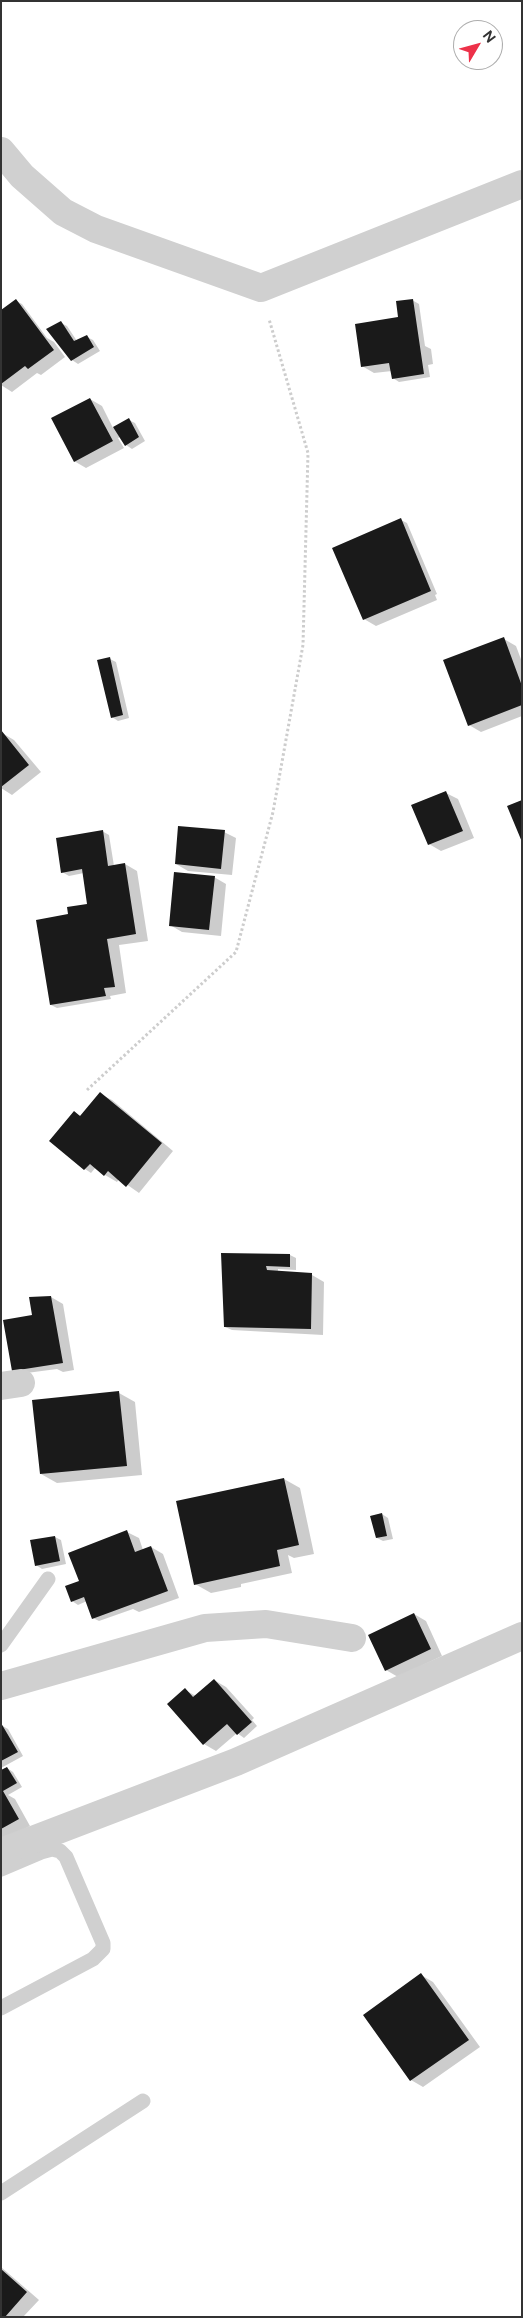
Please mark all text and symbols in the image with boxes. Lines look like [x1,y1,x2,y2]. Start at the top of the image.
north arrow [453,20,503,70]
text: N [479,27,499,46]

